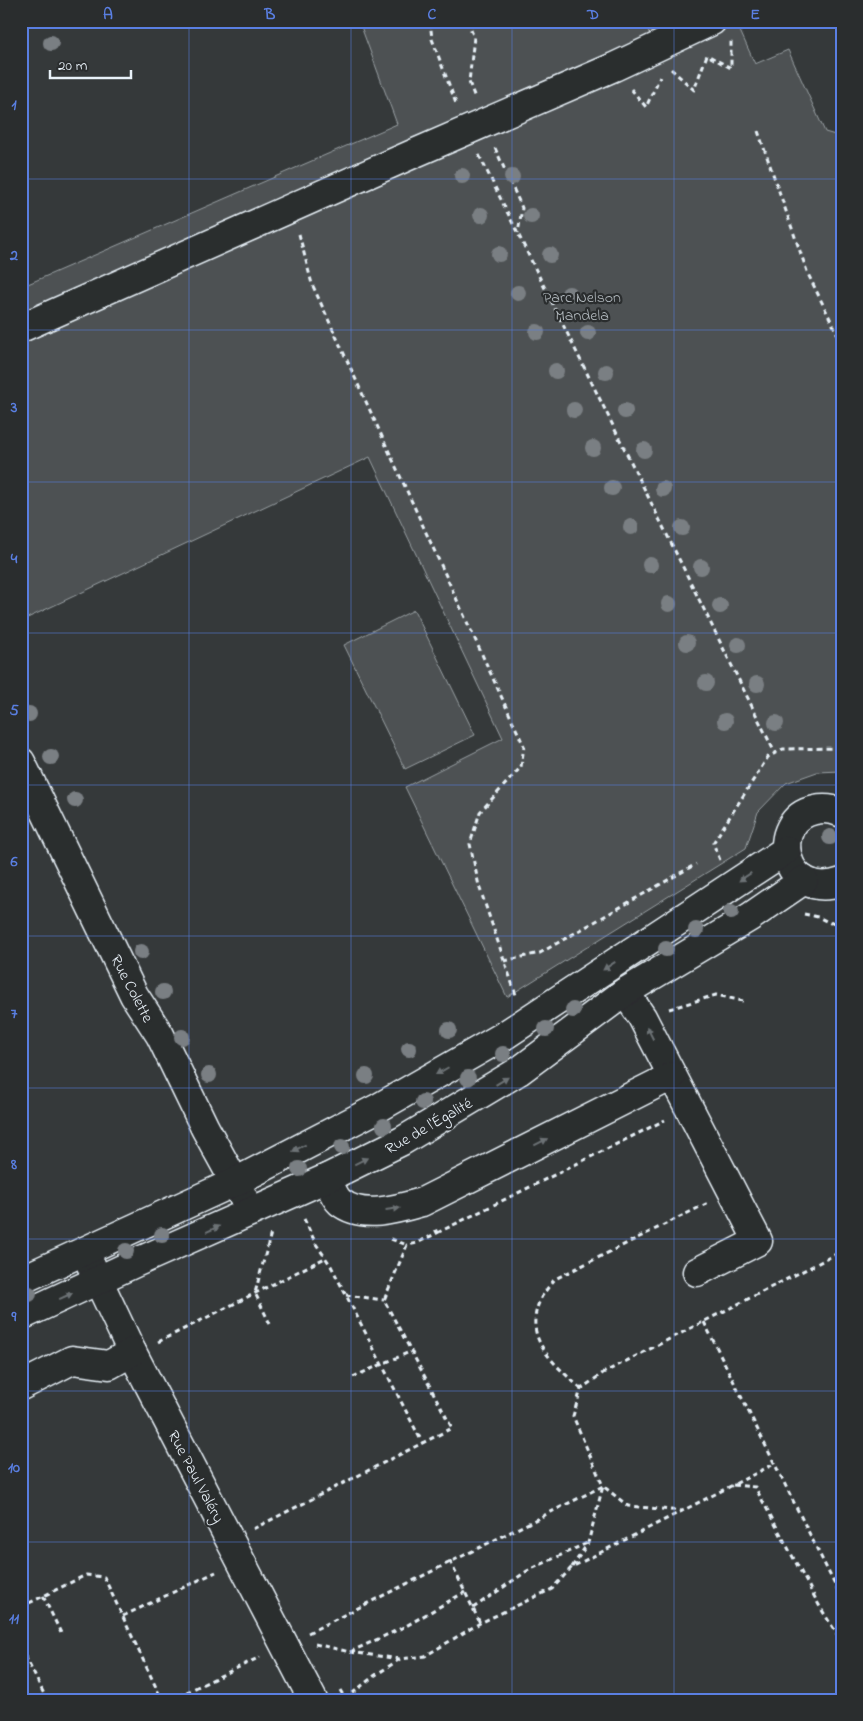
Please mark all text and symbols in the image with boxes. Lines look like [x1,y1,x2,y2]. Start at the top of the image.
text: A [103,3,113,27]
text: B [264,3,276,27]
text: C [428,3,437,27]
text: D [586,3,599,27]
text: E [750,3,760,27]
scale bar [50,48,131,80]
text: 20 m [58,55,88,77]
text: 1 [11,93,17,117]
text: 2 [9,244,18,268]
park label: Parc Nelson Mandela [543,286,621,328]
text: 3 [10,396,18,420]
text: 4 [10,547,18,571]
text: 5 [9,699,19,723]
text: 6 [9,850,18,874]
one-way arrow [738,872,752,881]
street label: Rue Colette [103,951,159,1028]
one-way arrow [603,961,616,971]
text: 7 [11,1002,18,1026]
one-way arrow [646,1026,654,1040]
one-way arrow [435,1067,450,1075]
one-way arrow [496,1076,509,1086]
street label: Rue de l'Égalité [381,1092,478,1161]
one-way arrow [533,1138,548,1146]
one-way arrow [292,1144,307,1152]
text: 8 [10,1153,17,1177]
one-way arrow [354,1157,368,1165]
one-way arrow [386,1205,402,1213]
one-way arrow [206,1224,220,1232]
one-way arrow [59,1292,73,1300]
text: 9 [11,1305,17,1329]
street label: Rue Paul Valéry [161,1426,230,1528]
text: 10 [8,1456,20,1480]
text: 11 [9,1607,20,1631]

